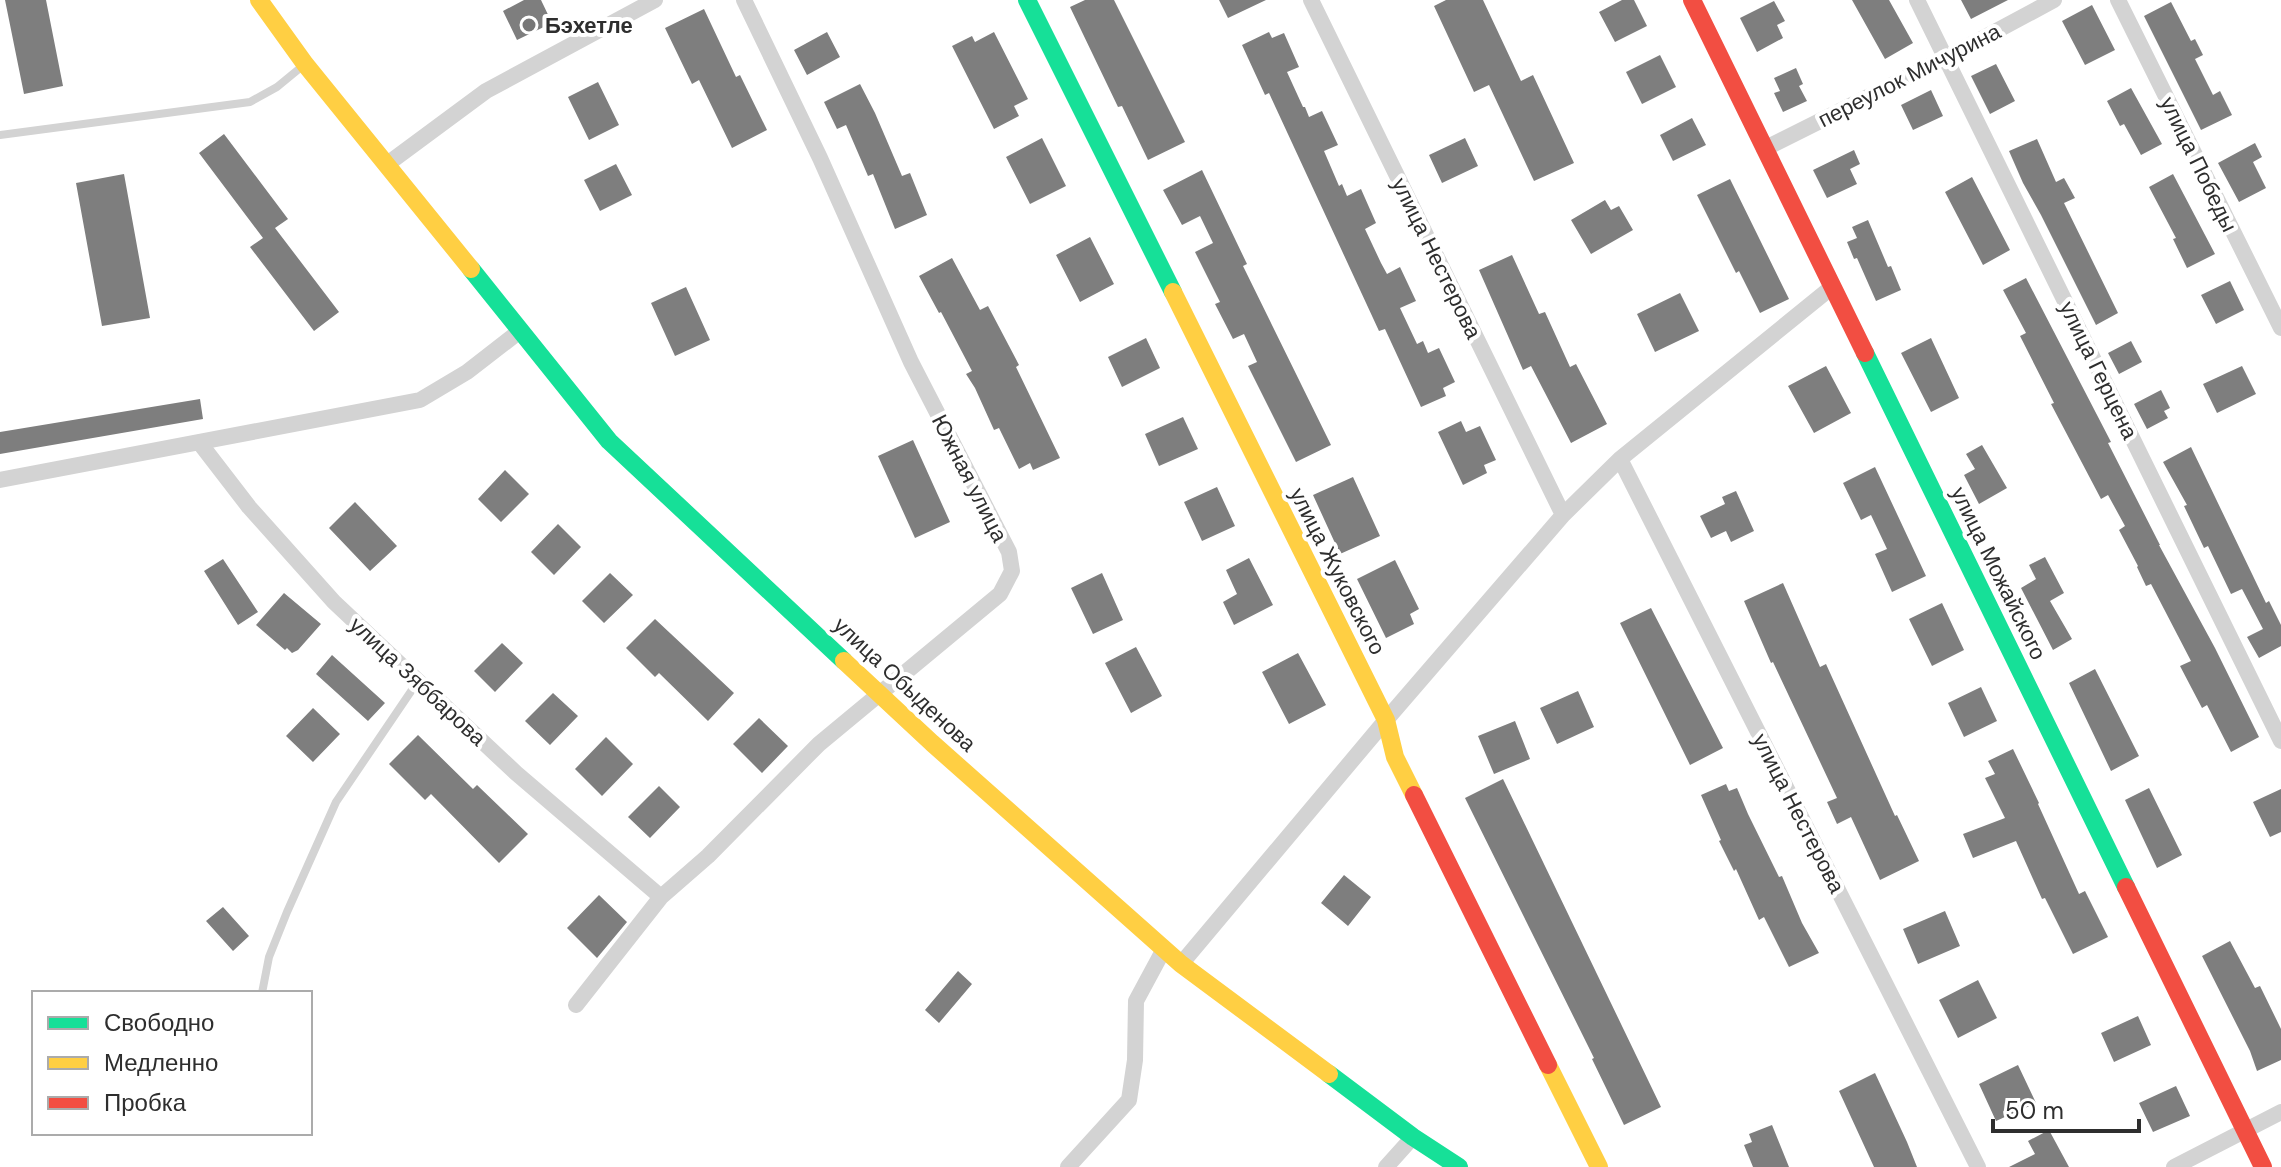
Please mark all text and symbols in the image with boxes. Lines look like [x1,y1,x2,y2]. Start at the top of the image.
place label: Бэхетле [545,11,633,40]
marker: Бэхетле [520,16,538,34]
street label: переулок Мичурина [1813,16,2006,134]
street label: улица Победы [2153,92,2244,237]
street label: улица Нестерова [1385,173,1488,344]
street label: улица Герцена [2053,296,2145,445]
street label: Южная улица [925,409,1015,548]
street label: улица Можайского [1944,482,2053,665]
street label: улица Жуковского [1283,483,1392,660]
street label: улица Зяббарова [343,611,493,753]
street label: улица Обыденова [827,611,983,759]
street label: улица Нестерова [1746,728,1852,899]
legend [32,991,312,1135]
text: Свободно [104,1007,214,1038]
text: Медленно [104,1047,218,1078]
scale bar [1993,1083,2139,1133]
text: Пробка [104,1087,187,1118]
text: 50 m [2005,1095,2064,1126]

